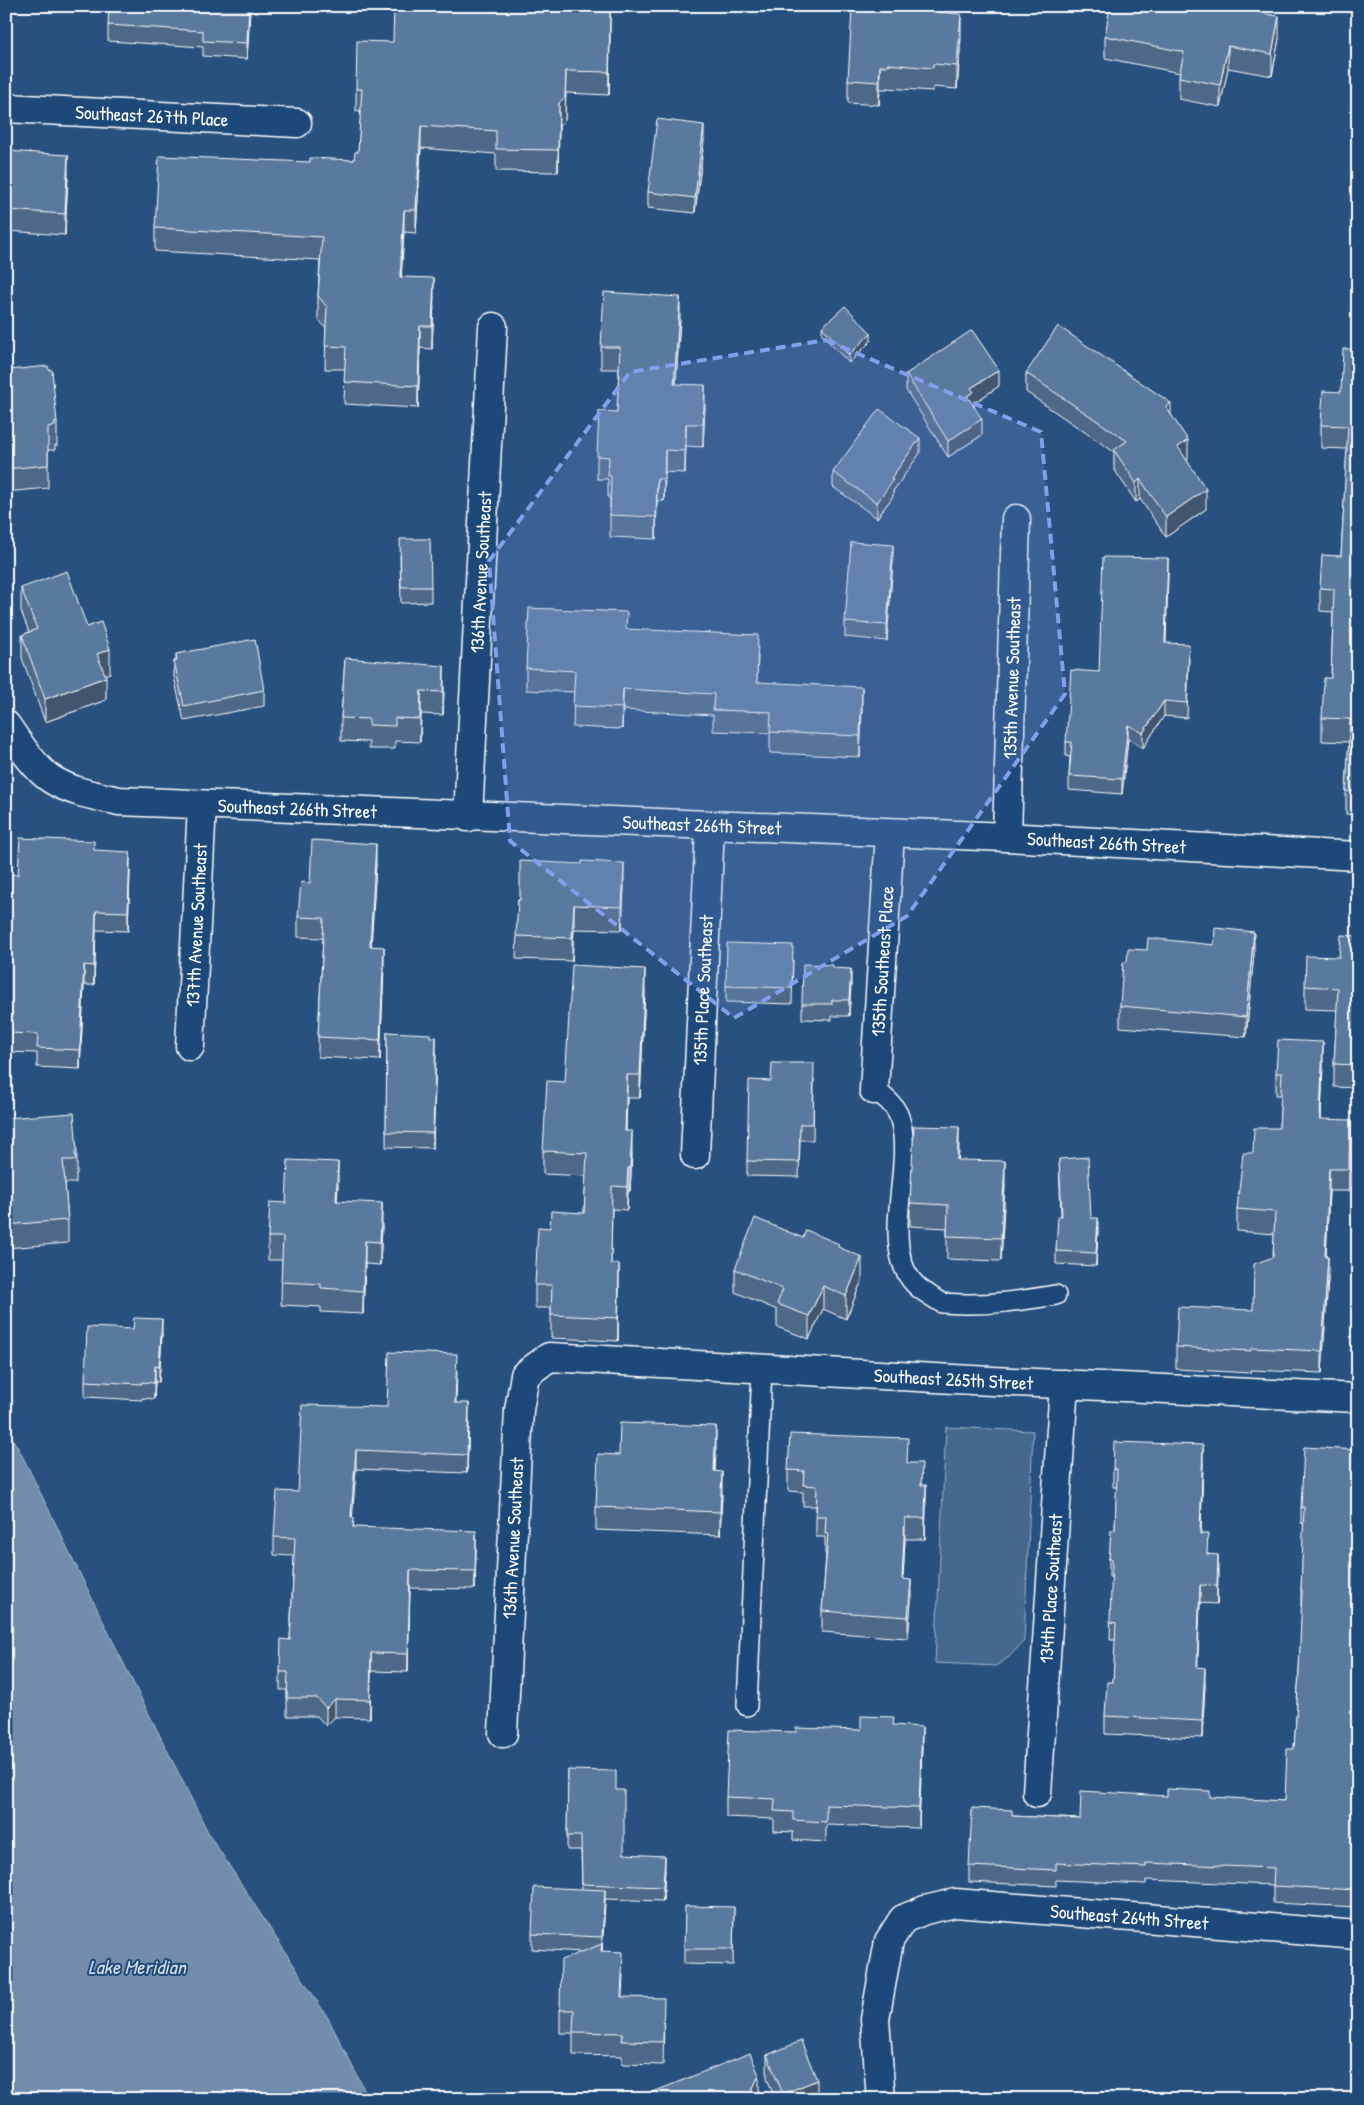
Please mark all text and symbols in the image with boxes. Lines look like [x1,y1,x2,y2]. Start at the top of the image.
street label: Southeast 267th Place [75,99,229,132]
street label: 136th Avenue Southeast [463,490,498,654]
street label: 135th Avenue Southeast [996,596,1027,760]
street label: Southeast 266th Street [217,792,378,824]
street label: Southeast 266th Street [622,808,782,841]
street label: Southeast 266th Street [1026,825,1187,860]
street label: 137th Avenue Southeast [179,842,213,1008]
street label: 135th Southeast Place [864,885,900,1037]
street label: 135th Place Southeast [686,914,719,1066]
street label: Southeast 265th Street [873,1362,1034,1396]
street label: 136th Avenue Southeast [496,1456,530,1620]
street label: 134th Place Southeast [1033,1512,1068,1664]
street label: Southeast 264th Street [1049,1898,1210,1936]
water label: Lake Meridian [88,1953,188,1980]

